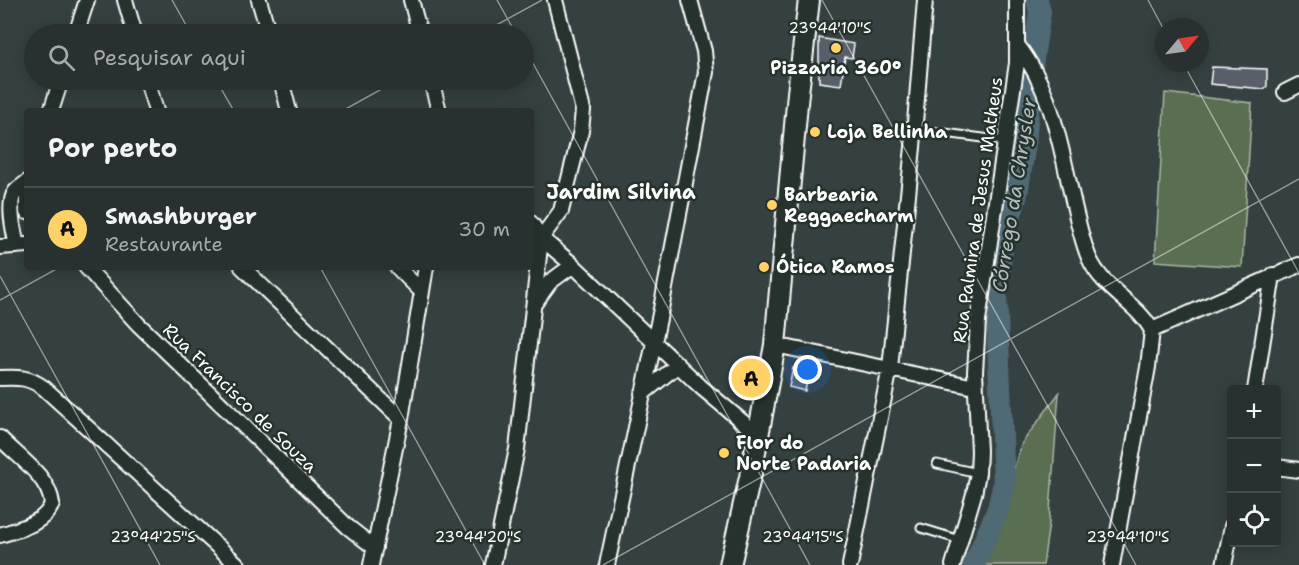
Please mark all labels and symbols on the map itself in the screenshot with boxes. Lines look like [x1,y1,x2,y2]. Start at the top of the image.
text: 23°44'10"S [789,18,871,38]
north arrow [1155,18,1209,72]
marker: Pizzaria 360º [829,41,843,55]
place label: Pizzaria 360º [770,56,902,80]
street label: Rua Palmira de Jesus Matheus [947,75,1009,345]
water label: Córrego da Chrysler [986,95,1042,294]
place label: Loja Bellinha [827,120,948,144]
marker: Loja Bellinha [808,125,822,139]
district label: Jardim Silvina [546,179,696,205]
place label: Barbearia Reggaecharm [784,183,914,228]
marker: Barbearia Reggaecharm [765,198,779,212]
place label: Ótica Ramos [776,253,894,279]
marker: Ótica Ramos [757,260,771,274]
street label: Rua Francisco de Souza [158,318,322,478]
your location [793,355,822,384]
pin: A [732,356,771,400]
place label: Flor do Norte Padaria [736,431,872,476]
marker: Flor do Norte Padaria [717,446,731,460]
text: 23°44'25"S [110,527,196,547]
text: 23°44'20"S [435,527,521,547]
text: 23°44'15"S [762,527,844,547]
text: 23°44'10"S [1087,527,1169,547]

